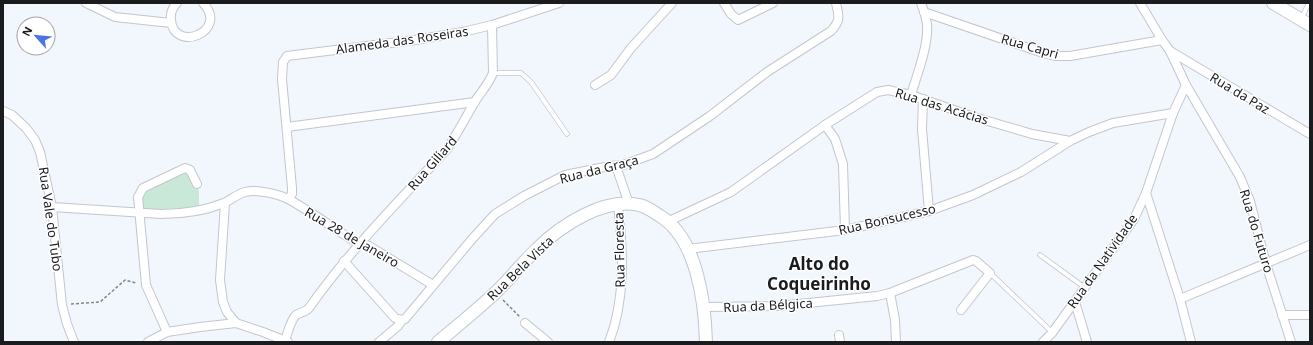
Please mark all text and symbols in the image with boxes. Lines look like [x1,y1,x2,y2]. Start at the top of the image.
north arrow [16,16,56,56]
street label: Alameda das Roseiras [335,22,469,58]
text: N [18,24,35,39]
street label: Rua Capri [999,29,1061,63]
street label: Rua da Paz [1207,68,1273,118]
street label: Rua das Acácias [893,83,991,129]
street label: Rua Giliard [403,132,461,194]
street label: Rua da Graça [558,150,640,188]
street label: Rua Vale do Tubo [35,166,67,273]
street label: Rua do Futuro [1236,187,1278,275]
street label: Rua Bonsucesso [837,199,938,239]
street label: Rua 28 de Janeiro [301,203,403,271]
street label: Rua da Natividade [1063,210,1141,312]
street label: Rua Floresta [609,212,629,288]
street label: Rua Bela Vista [483,232,557,304]
district label: Alto do Coqueirinho [767,252,871,295]
street label: Rua da Bélgica [723,294,813,316]

